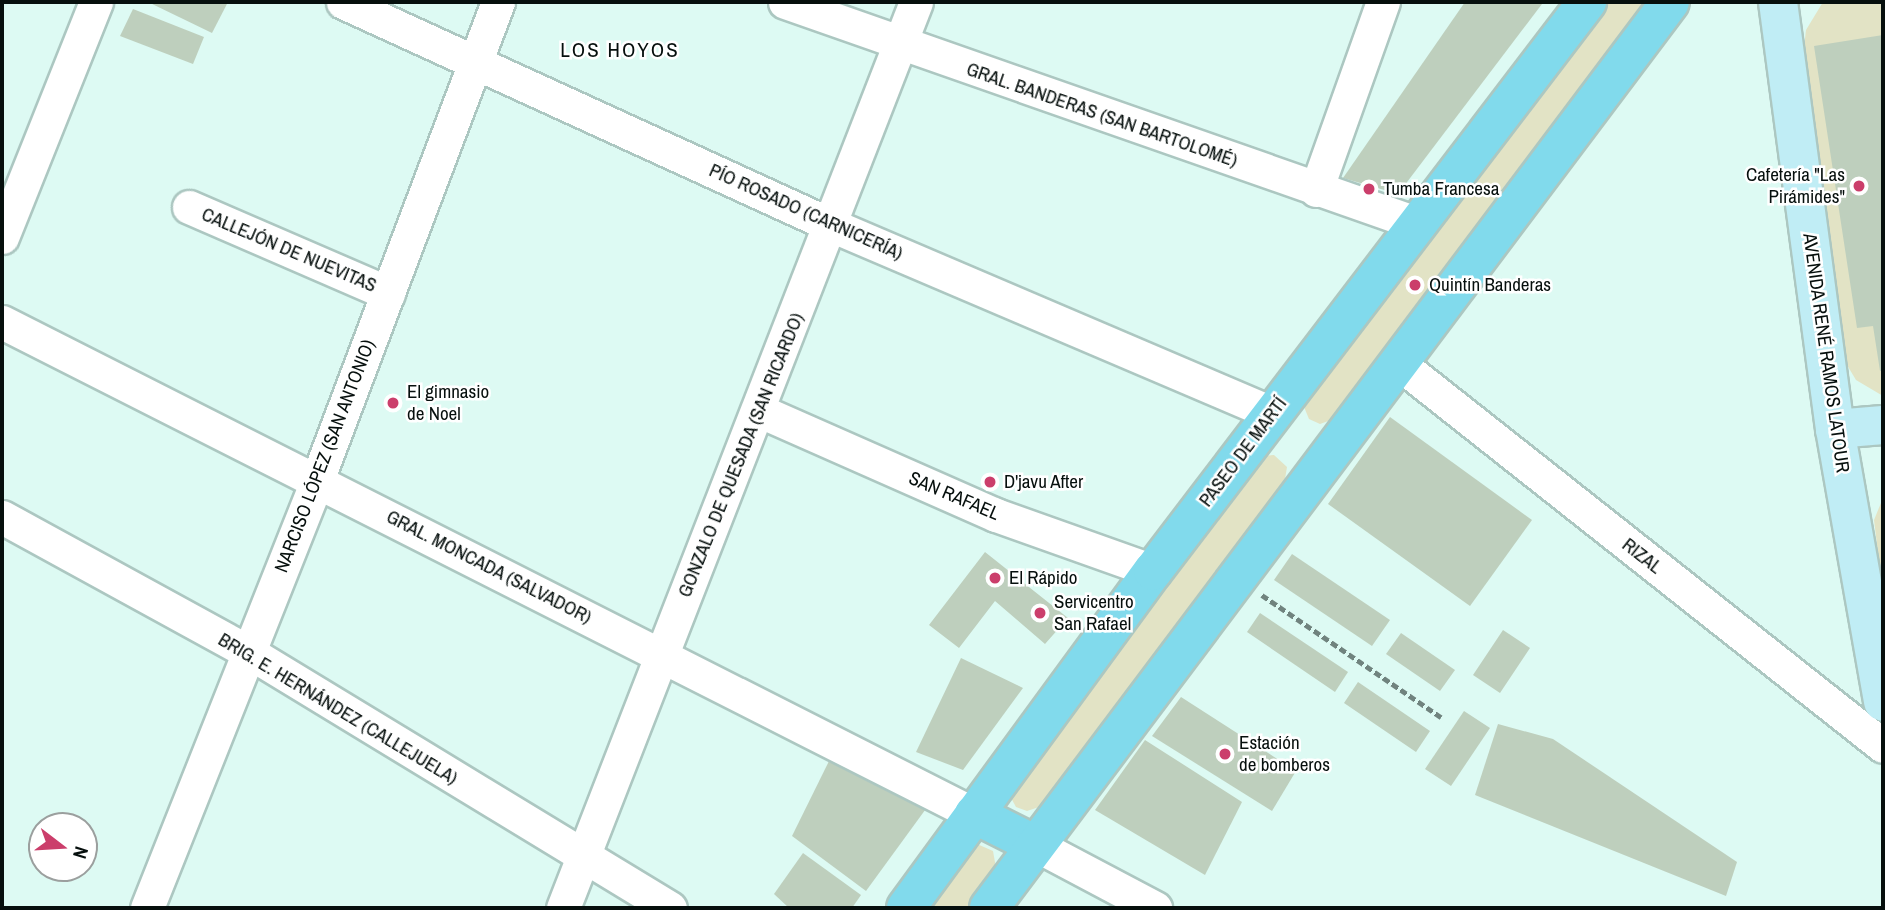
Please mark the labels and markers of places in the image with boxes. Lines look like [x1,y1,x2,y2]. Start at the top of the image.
place label: Cafetería "Las Pirámides" [1746,164,1845,208]
place label: Tumba Francesa [1383,178,1499,200]
marker: Cafetería "Las Pirámides" [1851,178,1867,194]
marker: Tumba Francesa [1361,181,1377,197]
place label: Quintín Banderas [1429,274,1551,296]
marker: Quintín Banderas [1407,277,1423,293]
place label: El gimnasio de Noel [407,381,489,425]
marker: El gimnasio de Noel [385,395,401,411]
place label: D'javu After [1004,471,1084,493]
marker: D'javu After [982,474,998,490]
place label: El Rápido [1009,567,1077,589]
marker: El Rápido [987,570,1003,586]
place label: Servicentro San Rafael [1054,591,1134,635]
marker: Servicentro San Rafael [1032,605,1048,621]
place label: Estación de bomberos [1239,732,1330,776]
marker: Estación de bomberos [1217,746,1233,762]

